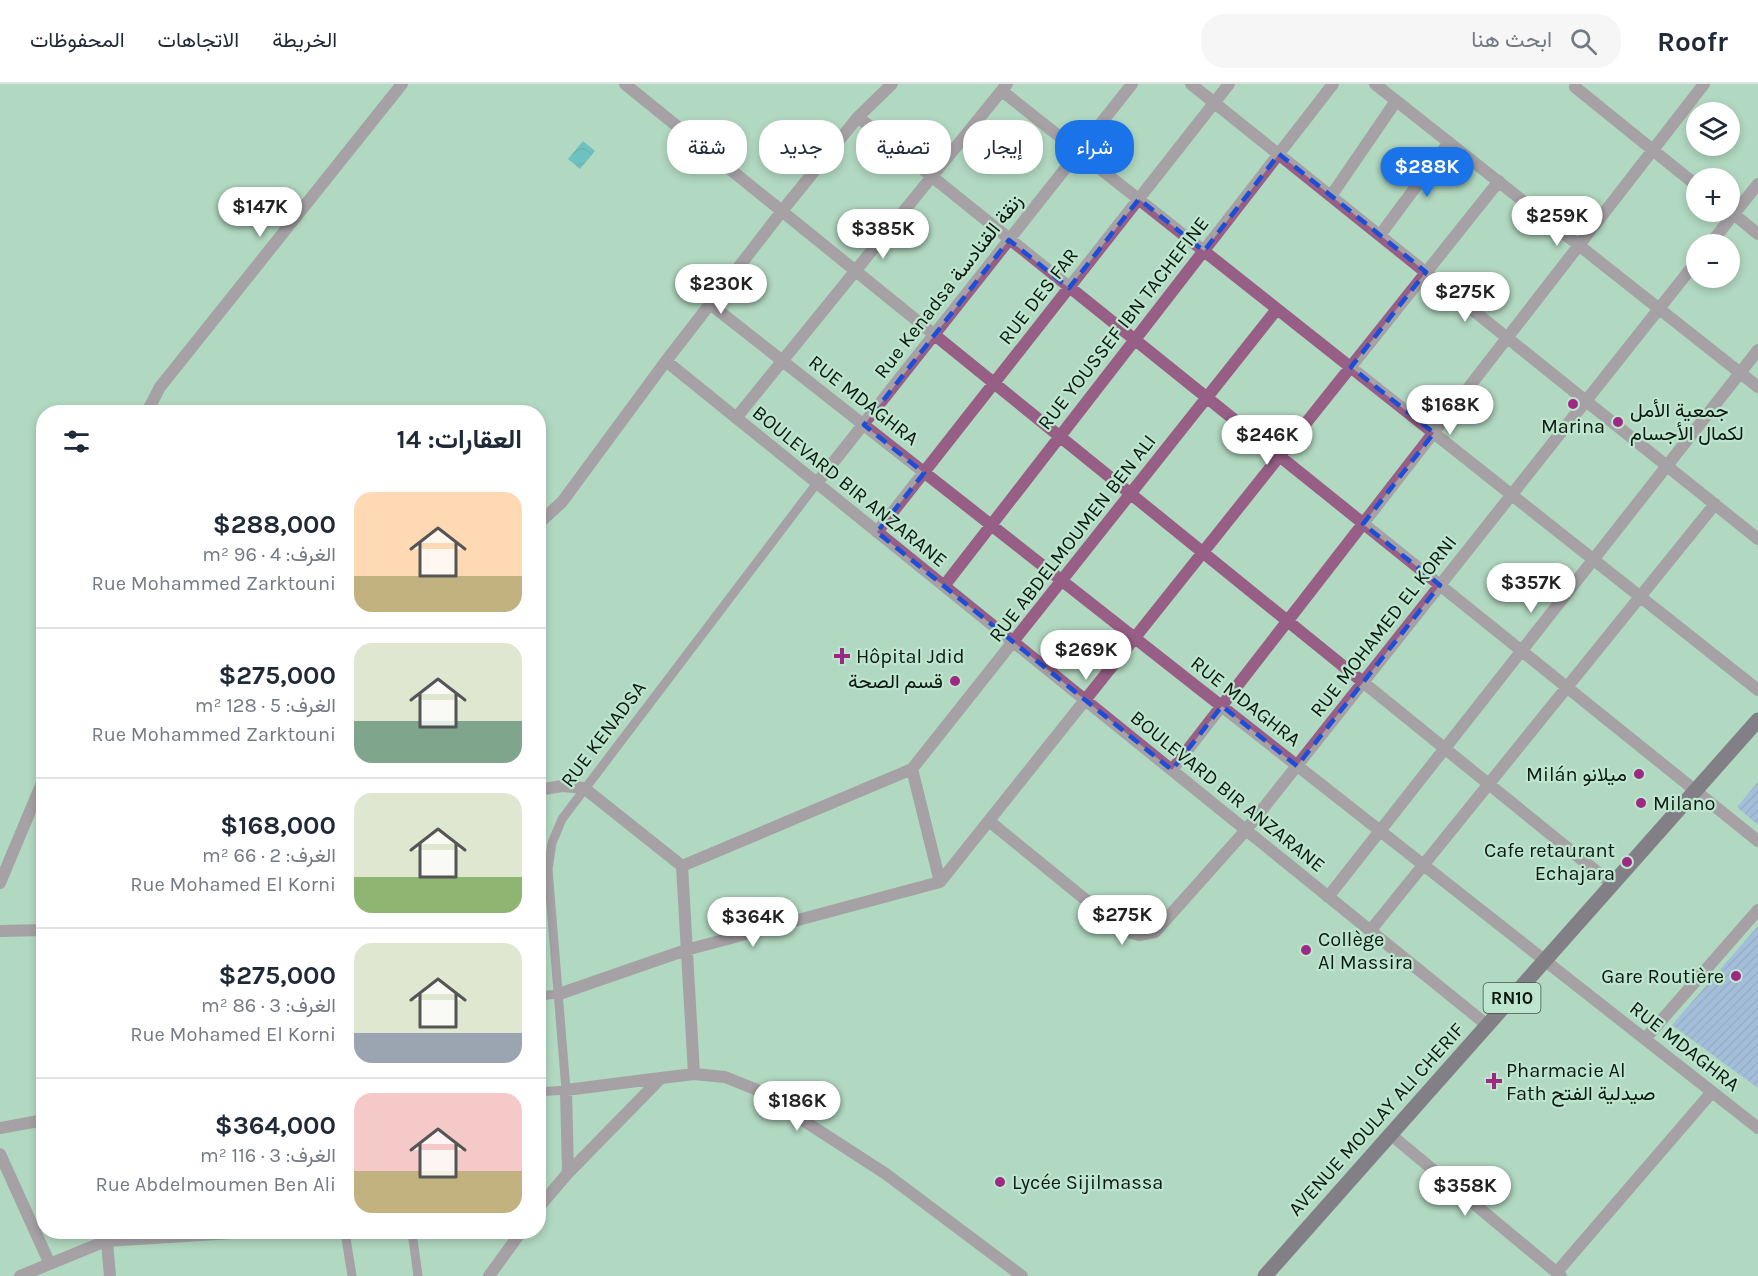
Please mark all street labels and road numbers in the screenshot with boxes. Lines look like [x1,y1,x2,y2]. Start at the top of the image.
street label: Rue Kenadsa زنقة القنادسة [869,190,1028,384]
street label: RUE YOUSSEF IBN TACHEFINE [1033,212,1214,434]
street label: RUE DES FAR [994,244,1083,349]
street label: RUE MDAGHRA [804,350,923,450]
street label: BOULEVARD BIR ANZARANE [748,401,952,572]
street label: RUE ABDELMOUMEN BEN ALI [984,430,1161,647]
street label: RUE MOHAMED EL KORNI [1305,531,1461,722]
street label: RUE MDAGHRA [1186,651,1305,751]
street label: RUE KENADSA [556,677,651,792]
street label: BOULEVARD BIR ANZARANE [1126,706,1330,877]
road number: RN10 [1484,983,1540,1013]
street label: RUE MDAGHRA [1625,996,1744,1096]
street label: AVENUE MOULAY ALI CHERIF [1284,1018,1469,1220]

